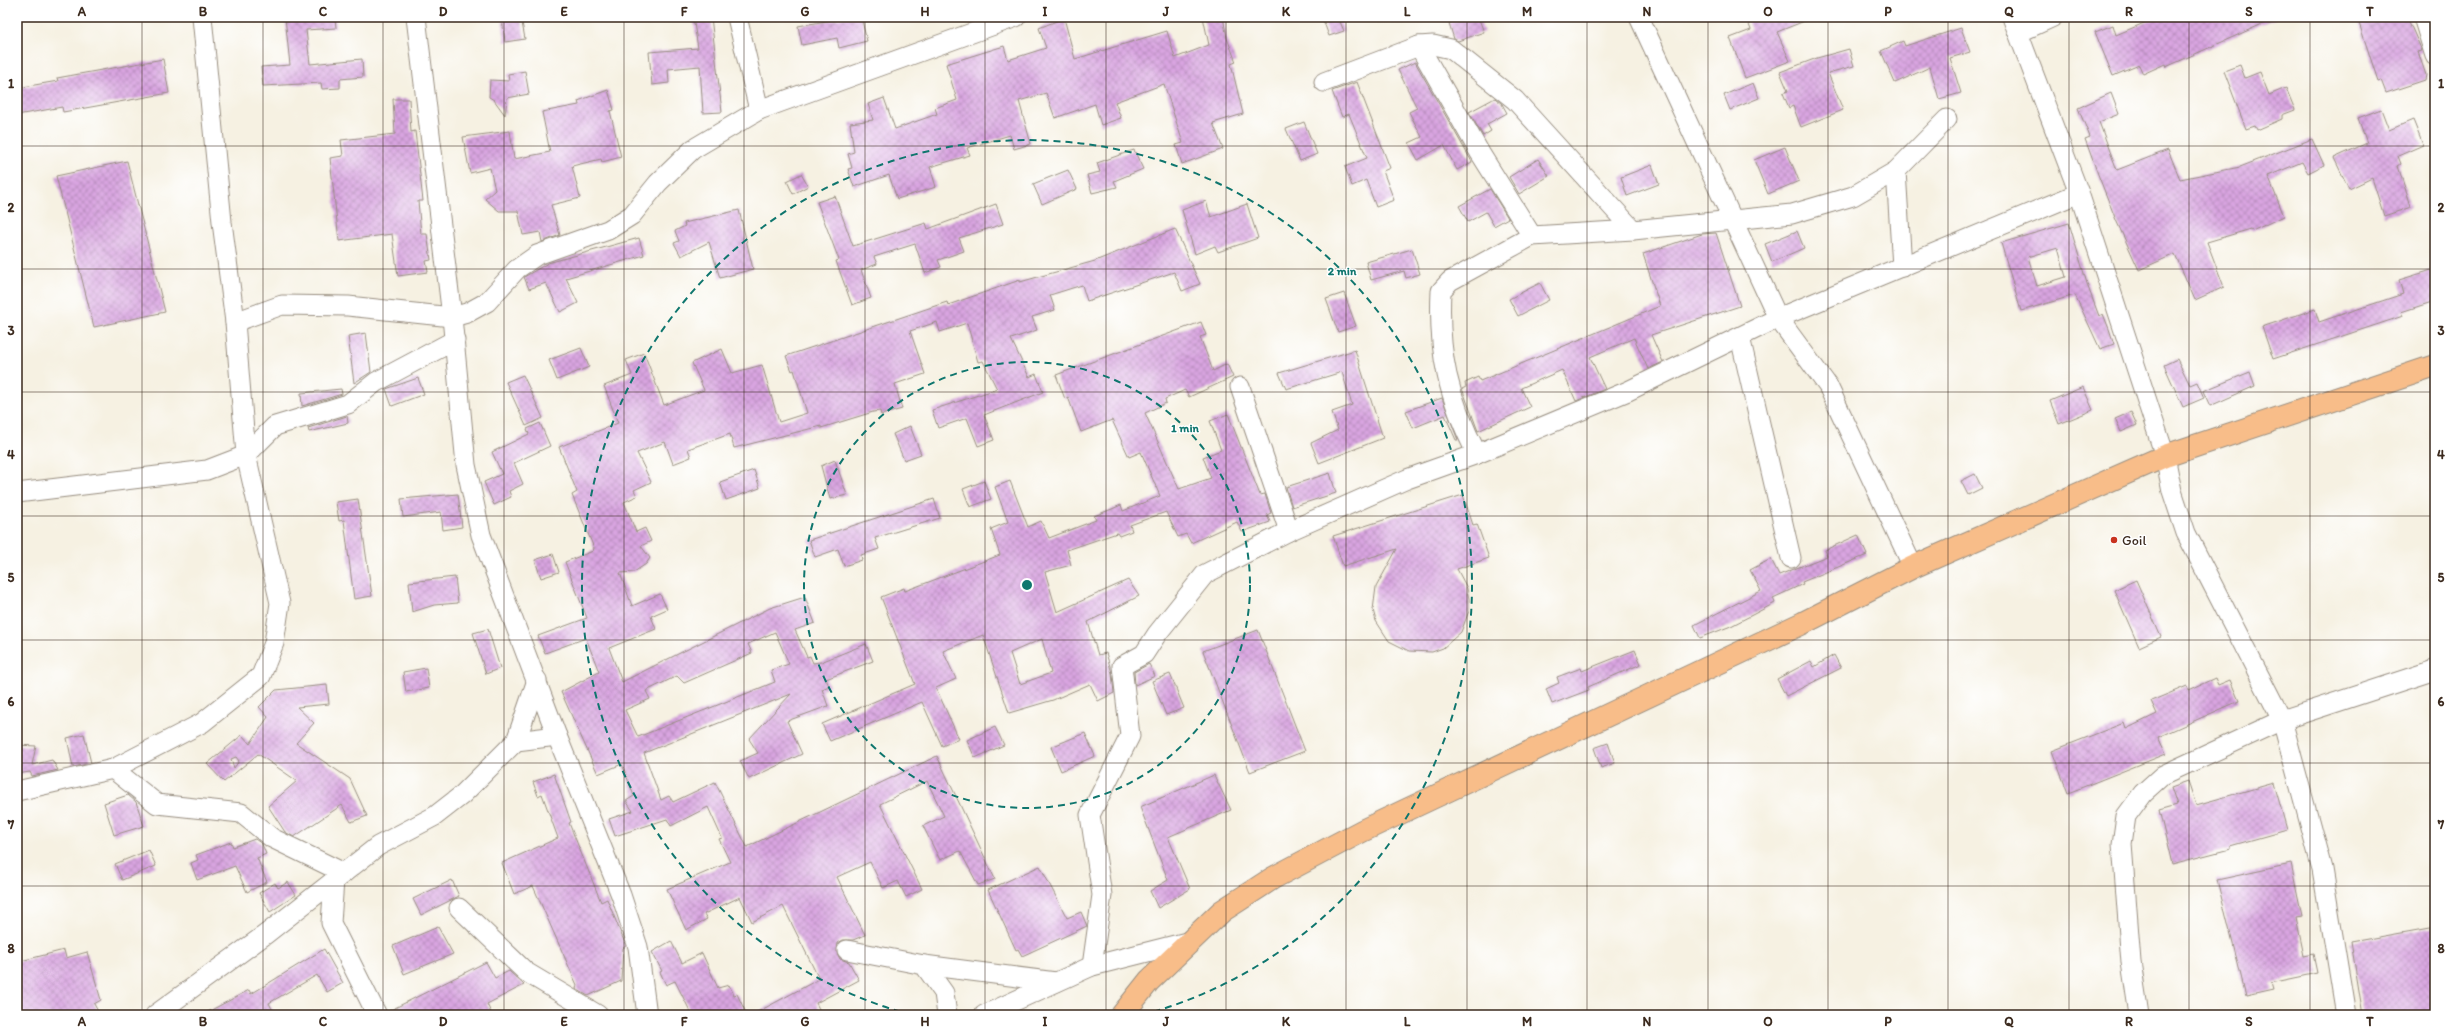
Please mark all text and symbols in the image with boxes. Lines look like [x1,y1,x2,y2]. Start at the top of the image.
text: A [77,4,87,19]
text: B [199,4,208,19]
text: C [319,4,328,19]
text: D [439,4,448,19]
text: E [560,4,568,19]
text: F [681,4,688,19]
text: G [801,4,810,19]
text: H [921,4,930,19]
text: I [1043,4,1048,19]
text: J [1162,4,1170,19]
text: K [1282,4,1291,19]
text: L [1404,4,1411,19]
text: M [1522,4,1532,19]
text: N [1643,4,1652,19]
text: O [1763,4,1773,19]
text: P [1884,4,1892,19]
text: Q [2004,4,2014,19]
text: R [2125,4,2133,19]
text: S [2245,4,2253,19]
text: T [2365,4,2374,19]
text: 1 [8,76,14,91]
text: 1 [2438,76,2444,91]
text: 2 [8,200,15,215]
text: 2 [2438,200,2445,215]
text: 2 min [1328,264,1357,278]
text: 3 [7,323,15,338]
text: 3 [2437,323,2445,338]
text: 1 min [1171,421,1200,435]
text: 4 [7,447,15,462]
text: 4 [2437,447,2445,462]
place label: Goil [2122,532,2146,549]
marker: Goil [2109,535,2119,545]
text: 5 [8,570,15,585]
text: 5 [2438,570,2445,585]
centre of rings [1020,578,1034,592]
text: 6 [8,694,15,709]
text: 6 [2438,694,2445,709]
text: 7 [7,817,15,832]
text: 7 [2437,817,2445,832]
text: 8 [7,941,15,956]
text: 8 [2437,941,2445,956]
text: A [77,1014,87,1029]
text: B [199,1014,208,1029]
text: C [319,1014,328,1029]
text: D [439,1014,448,1029]
text: E [560,1014,568,1029]
text: F [681,1014,688,1029]
text: G [801,1014,810,1029]
text: H [921,1014,930,1029]
text: I [1043,1014,1048,1029]
text: J [1162,1014,1170,1029]
text: K [1282,1014,1291,1029]
text: L [1404,1014,1411,1029]
text: M [1522,1014,1532,1029]
text: N [1643,1014,1652,1029]
text: O [1763,1014,1773,1029]
text: P [1884,1014,1892,1029]
text: Q [2004,1014,2014,1029]
text: R [2125,1014,2133,1029]
text: S [2245,1014,2253,1029]
text: T [2365,1014,2374,1029]

